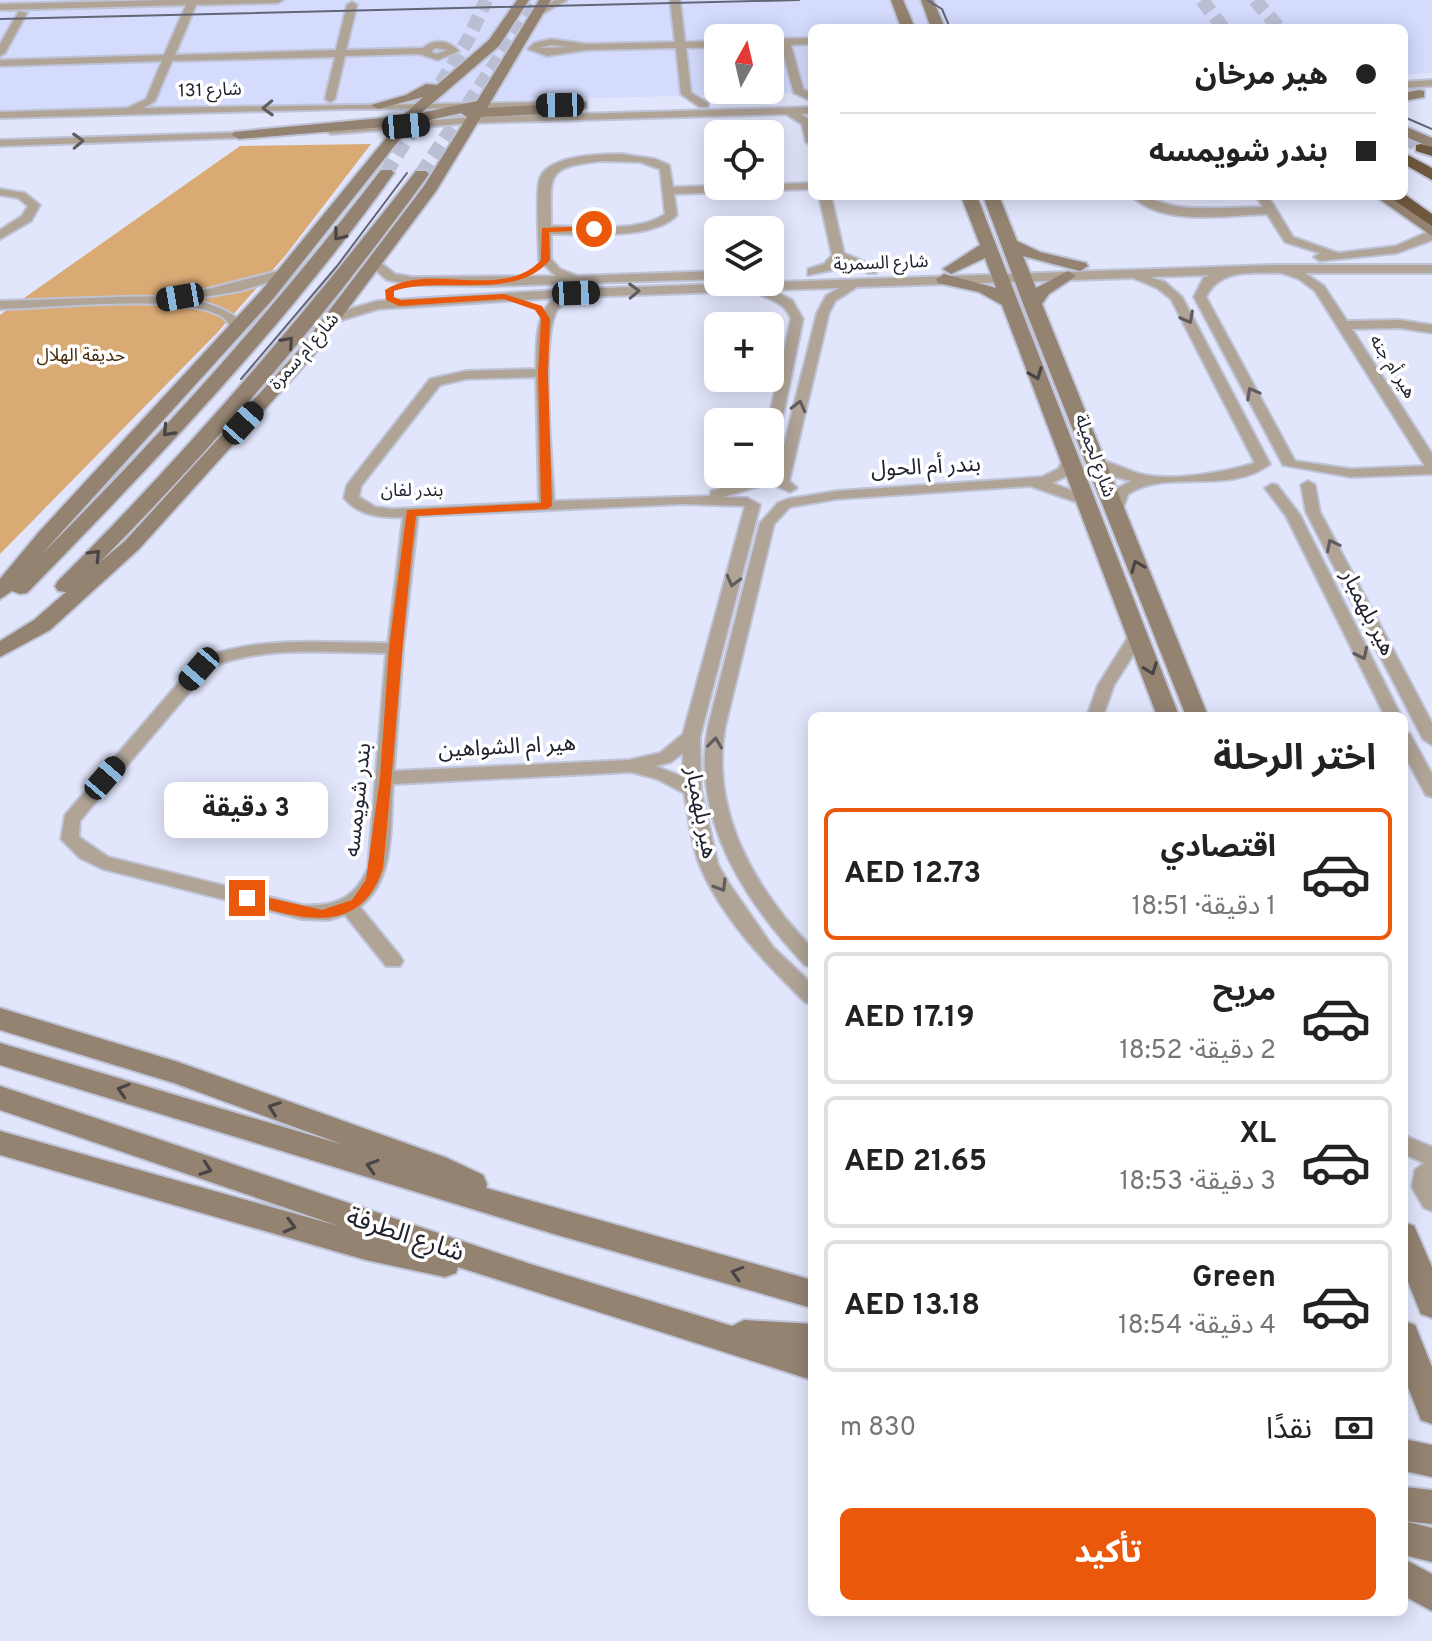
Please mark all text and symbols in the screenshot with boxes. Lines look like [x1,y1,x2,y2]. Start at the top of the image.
north arrow [704,24,784,104]
map controls [704,24,784,488]
text: هير مرخان [1195,58,1328,95]
street label: شارع 131 [178,78,242,105]
car [536,93,584,117]
one-way arrow [261,99,274,116]
car [381,112,431,140]
button: locate [704,120,784,200]
one-way arrow [72,132,85,150]
text: بندر شويمسه [1149,135,1328,172]
route start [576,211,612,247]
button: layers [704,216,784,296]
one-way arrow [334,226,349,240]
street label: شارع السمرية [833,251,929,278]
car [552,280,600,306]
car [154,281,206,313]
one-way arrow [628,283,641,300]
street label: شارع ام سمرة [265,309,346,396]
one-way arrow [1179,309,1194,324]
button: + [704,312,784,392]
street label: هير أم جنه [1363,330,1422,404]
one-way arrow [278,336,293,351]
park label: حديقة الهلال [37,345,125,368]
one-way arrow [1026,366,1043,380]
one-way arrow [1246,387,1262,402]
car [218,397,268,449]
one-way arrow [790,400,807,414]
button: − [704,408,784,488]
street label: شارع لجميلة [1067,411,1120,501]
one-way arrow [163,422,178,436]
street label: بندر أم الحول [870,450,982,485]
street label: بندر لفان [381,480,443,503]
one-way arrow [1326,539,1341,554]
one-way arrow [86,550,101,564]
one-way arrow [1130,560,1146,574]
street label: هير بلهمبار [1333,564,1400,661]
one-way arrow [725,573,742,587]
car [174,643,224,695]
one-way arrow [1352,646,1368,661]
one-way arrow [1141,661,1157,675]
street label: هير ام الشواهين [437,731,577,766]
one-way arrow [706,736,723,750]
text: اختر الرحلة [1213,737,1376,783]
street label: بندر شويمسه [340,742,378,858]
car [80,752,130,804]
street label: هير بلهمبار [678,764,722,861]
callout: 3 دقيقة [165,782,329,838]
text: 3 دقيقة [202,793,290,826]
text: اقتصادي [1161,830,1276,867]
icon: car [1300,838,1372,910]
text: AED 12.73 [844,856,981,893]
one-way arrow [711,877,727,892]
route end [229,880,265,916]
text: 1 دقيقة · 18:51 [1131,891,1276,924]
text: مريح [1213,974,1276,1011]
icon: car [1300,982,1372,1054]
text: AED 17.19 [844,1000,975,1037]
text: 2 دقيقة · 18:52 [1119,1035,1276,1068]
one-way arrow [117,1083,131,1099]
one-way arrow [268,1101,282,1117]
text: XL [1239,1116,1276,1153]
icon: car [1300,1126,1372,1198]
text: AED 21.65 [844,1144,987,1181]
one-way arrow [199,1159,213,1175]
one-way arrow [366,1159,379,1175]
text: 3 دقيقة · 18:53 [1120,1166,1276,1199]
street label: شارع الطرفة [342,1201,468,1271]
one-way arrow [283,1217,297,1233]
text: Green [1192,1260,1276,1297]
one-way arrow [730,1266,744,1282]
icon: car [1300,1270,1372,1342]
text: AED 13.18 [844,1288,980,1325]
text: 4 دقيقة · 18:54 [1118,1310,1276,1343]
icon: cash [1332,1406,1376,1450]
text: 830 m [840,1412,916,1445]
text: نقدًا [1266,1412,1312,1449]
button: تأكيد [840,1508,1376,1600]

